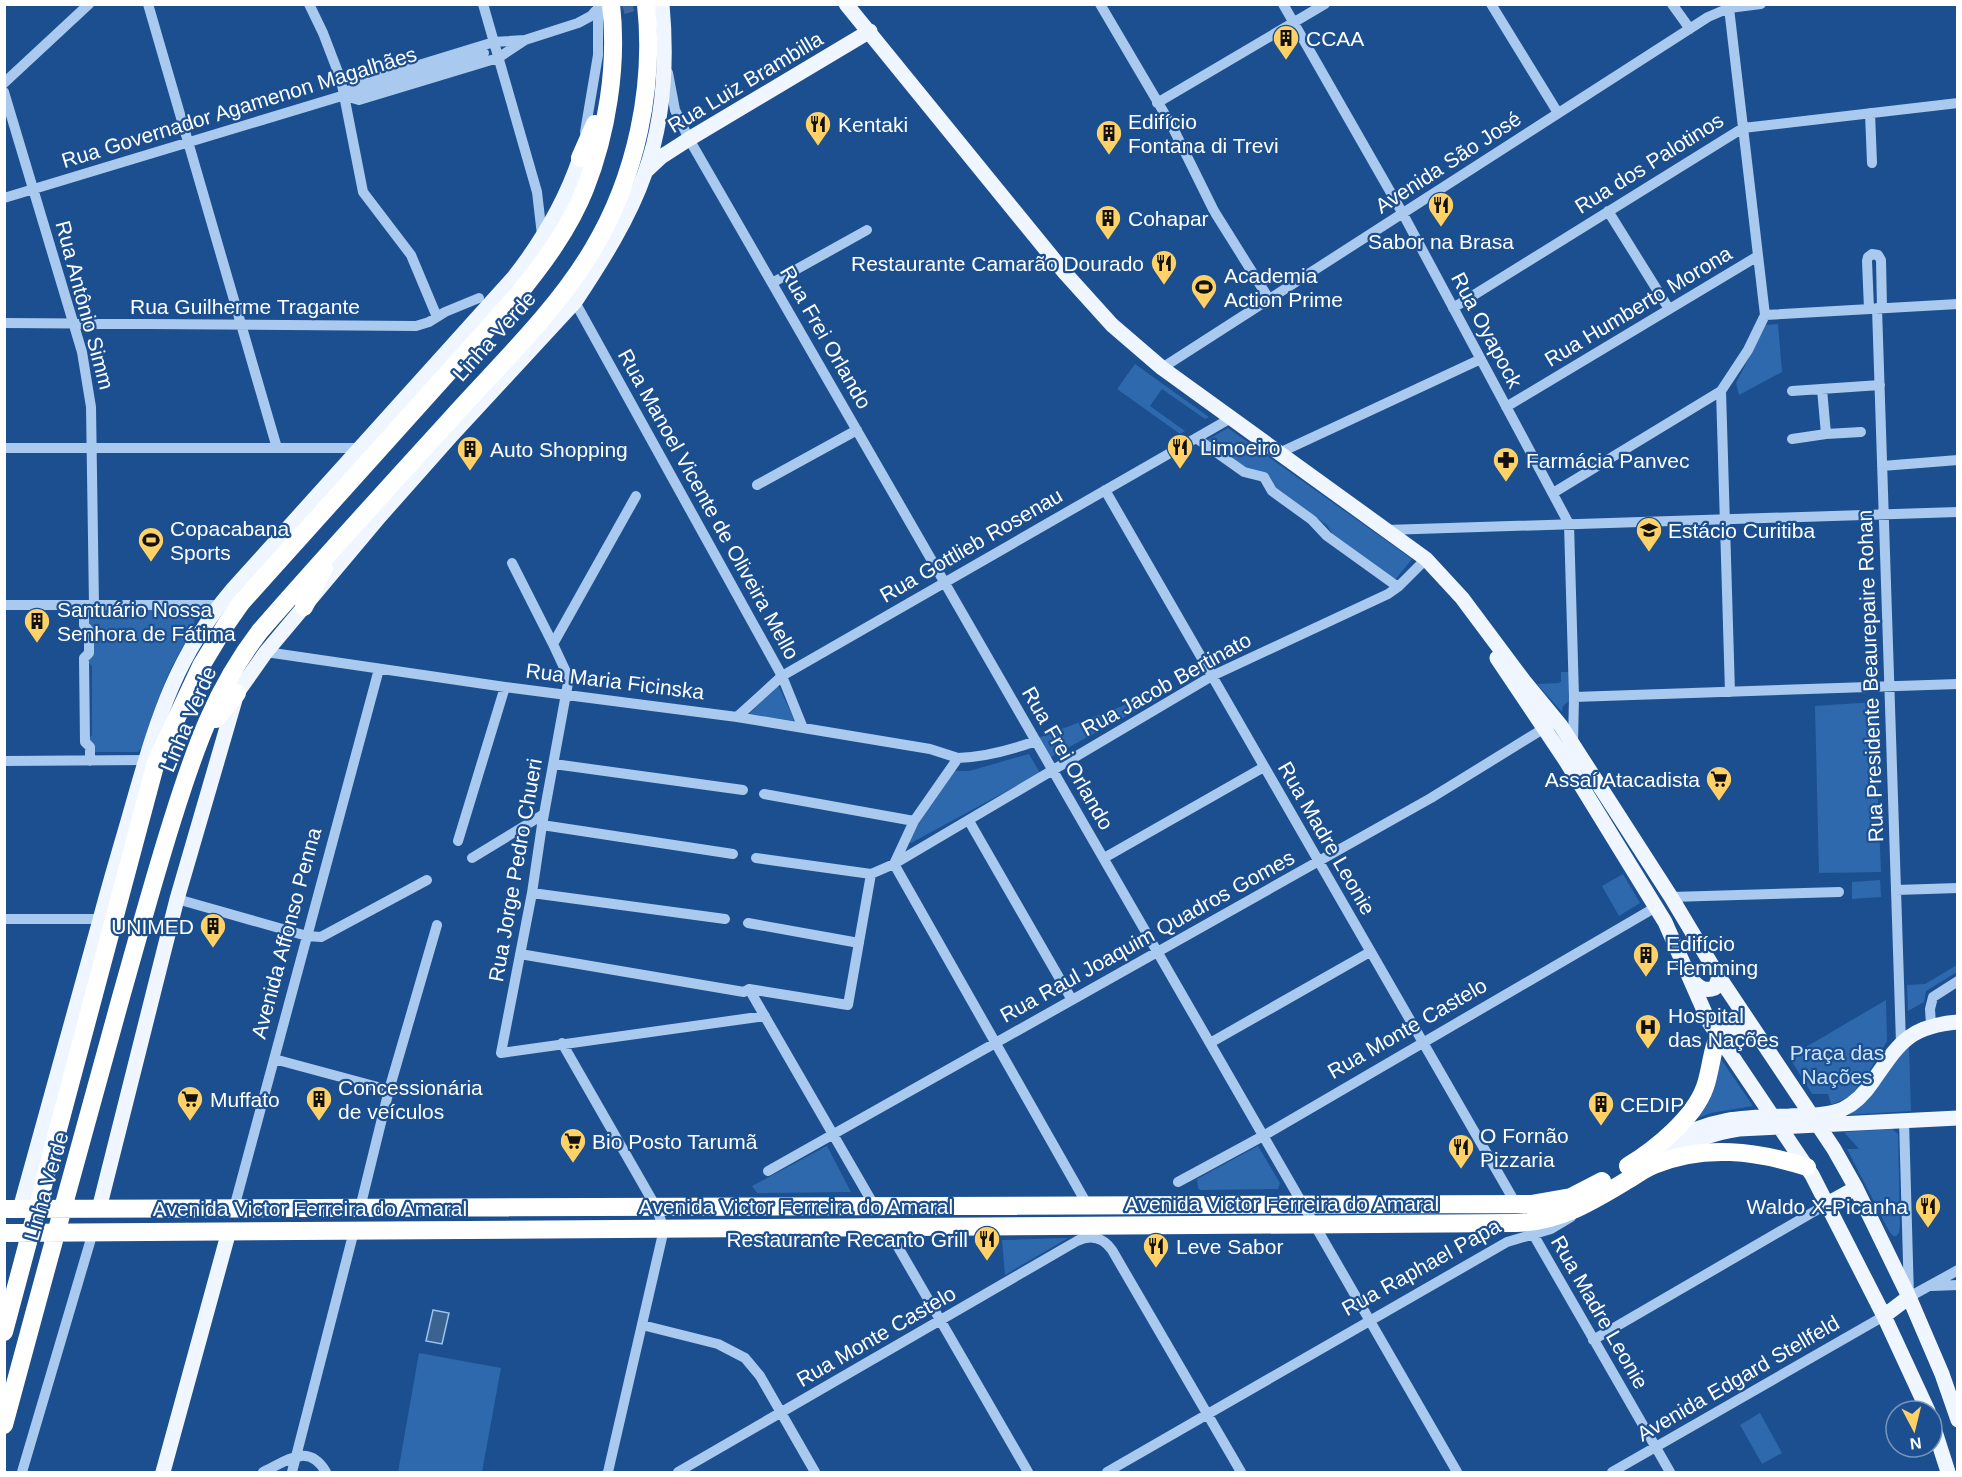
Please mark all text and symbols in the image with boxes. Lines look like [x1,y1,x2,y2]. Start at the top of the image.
building icon: CCAA [1271,23,1301,61]
street label: Rua Luiz Brambilla [664,27,827,137]
place label: CCAA [1306,27,1364,50]
street label: Rua Governador Agamenon Magalhães [59,42,419,172]
street label: Avenida São José [1371,106,1525,218]
street label: Rua dos Palotinos [1571,108,1727,218]
restaurant icon: Kentaki [803,109,833,147]
place label: Edifício Fontana di Trevi [1128,110,1279,157]
place label: Kentaki [838,113,908,136]
building icon: Edifício Fontana di Trevi [1094,118,1124,156]
restaurant icon: Sabor na Brasa [1426,190,1456,228]
building icon: Cohapar [1093,203,1123,241]
place label: Cohapar [1128,207,1209,230]
street label: Rua Antônio Simm [51,218,119,392]
place label: Sabor na Brasa [1368,230,1514,253]
street label: Rua Humberto Morona [1541,241,1736,371]
restaurant icon: Restaurante Camarão Dourado [1149,248,1179,286]
place label: Restaurante Camarão Dourado [851,252,1144,275]
street label: Rua Frei Orlando [776,262,876,412]
place label: Academia Action Prime [1224,264,1343,311]
street label: Rua Oyapock [1447,268,1527,392]
sports icon: Academia Action Prime [1189,272,1219,310]
street label: Linha Verde [448,287,540,385]
street label: Rua Guilherme Tragante [130,295,360,318]
street label: Rua Manoel Vicente de Oliveira Mello [614,345,804,663]
restaurant icon: Limoeiro [1165,432,1195,470]
building icon: Auto Shopping [455,434,485,472]
place label: Limoeiro [1200,436,1281,459]
place label: Auto Shopping [490,438,628,461]
pharmacy icon: Farmácia Panvec [1491,445,1521,483]
place label: Farmácia Panvec [1526,449,1689,472]
street label: Rua Gottlieb Rosenau [876,483,1066,607]
street label: Rua Presidente Beaurepaire Rohan [1853,509,1887,843]
school or university icon: Estácio Curitiba [1634,515,1664,553]
place label: Copacabana Sports [170,517,289,564]
place label: Estácio Curitiba [1668,519,1815,542]
sports icon: Copacabana Sports [136,525,166,563]
place label: Santuário Nossa Senhora de Fátima [57,598,236,645]
building icon: Santuário Nossa Senhora de Fátima [22,606,52,644]
street label: Rua Jacob Bertinato [1077,628,1255,740]
street label: Rua Maria Ficinska [524,659,706,703]
street label: Linha Verde [156,663,220,775]
street label: Rua Frei Orlando [1018,683,1118,833]
street label: Rua Jorge Pedro Chueri [484,756,546,984]
street label: Rua Madre Leonie [1274,757,1380,919]
supermarket icon: Assaí Atacadista [1704,764,1734,802]
place label: Assaí Atacadista [1545,768,1700,791]
street label: Avenida Affonso Penna [247,825,325,1041]
street label: Rua Raul Joaquim Quadros Gomes [996,845,1298,1027]
building icon: UNIMED [198,911,228,949]
place label: UNIMED [111,915,194,938]
place label: Edifício Flemming [1666,932,1758,979]
building icon: Edifício Flemming [1631,940,1661,978]
street label: Rua Monte Castelo [1323,973,1491,1083]
place label: Hospital das Nações [1668,1004,1779,1051]
hospital icon: Hospital das Nações [1633,1012,1663,1050]
park label: Praça das Nações [1790,1041,1884,1088]
place label: Concessionária de veículos [338,1076,483,1123]
supermarket icon: Muffato [175,1084,205,1122]
building icon: Concessionária de veículos [304,1084,334,1122]
place label: Muffato [210,1088,280,1111]
building icon: CEDIP [1586,1089,1616,1127]
place label: CEDIP [1620,1093,1684,1116]
place label: O Fornão Pizzaria [1480,1124,1569,1171]
supermarket icon: Bio Posto Tarumã [558,1126,588,1164]
street label: Linha Verde [19,1129,73,1243]
place label: Bio Posto Tarumã [592,1130,758,1153]
restaurant icon: O Fornão Pizzaria [1446,1132,1476,1170]
restaurant icon: Waldo X-Picanha [1913,1191,1943,1229]
street label: Avenida Victor Ferreira do Amaral [1125,1192,1439,1215]
street label: Avenida Victor Ferreira do Amaral [639,1195,953,1218]
place label: Waldo X-Picanha [1747,1195,1908,1218]
street label: Avenida Victor Ferreira do Amaral [153,1197,467,1220]
street label: Rua Raphael Papa [1338,1214,1504,1320]
restaurant icon: Restaurante Recanto Grill [972,1224,1002,1262]
place label: Restaurante Recanto Grill [726,1228,968,1251]
restaurant icon: Leve Sabor [1141,1231,1171,1269]
street label: Rua Madre Leonie [1547,1231,1653,1393]
place label: Leve Sabor [1176,1235,1283,1258]
street label: Rua Monte Castelo [792,1281,960,1391]
street label: Avenida Edgard Stellfeld [1633,1311,1843,1445]
north arrow [1884,1399,1944,1459]
text: N [1909,1434,1923,1453]

